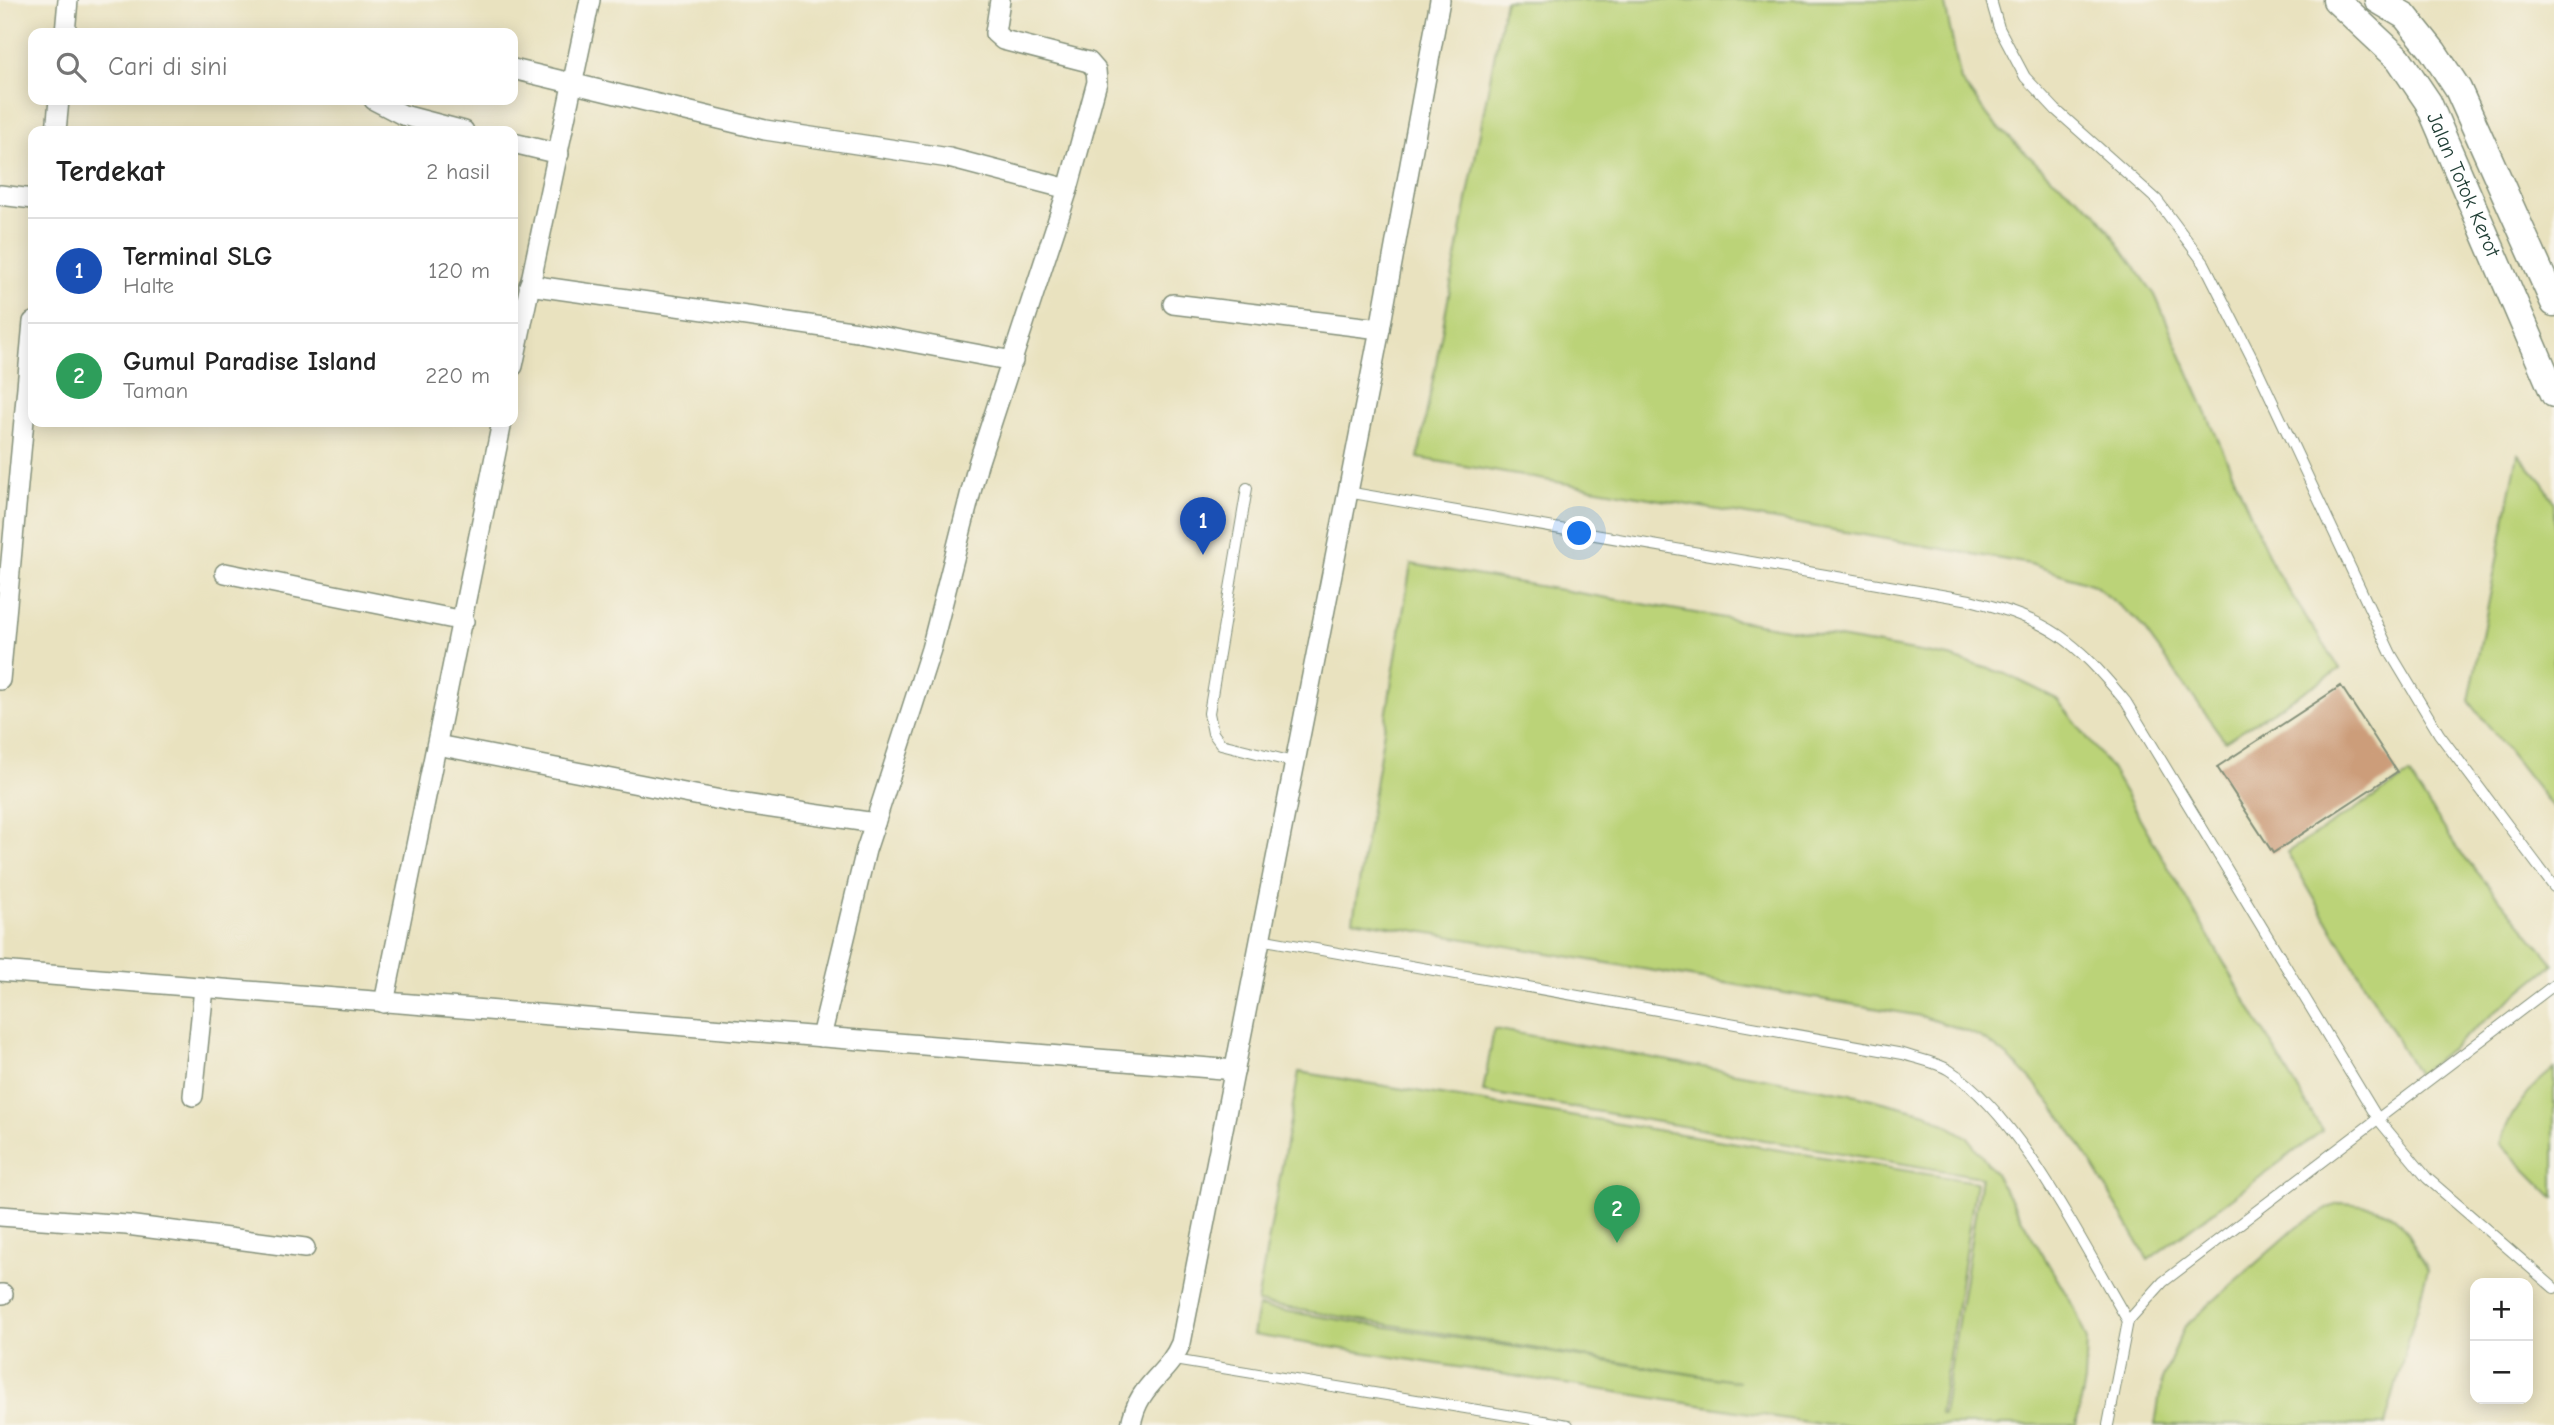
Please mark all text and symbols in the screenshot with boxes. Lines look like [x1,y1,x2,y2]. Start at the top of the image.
search box [28,28,518,105]
icon: search [52,48,90,86]
text: Cari di sini [108,52,228,82]
street label: Jalan Totok Kerot [2422,108,2506,261]
text: Terdekat [56,154,165,189]
text: 2 hasil [426,158,490,185]
text: Terminal SLG [123,242,272,272]
text: 1 [74,257,84,284]
text: 120 m [428,257,490,284]
text: Halte [123,272,174,299]
text: Gumul Paradise Island [123,347,376,377]
text: 2 [73,362,85,389]
text: 220 m [425,362,490,389]
text: Taman [123,377,188,404]
pin: 1 [1180,497,1226,555]
your location [1562,516,1596,550]
pin: 2 [1594,1185,1640,1243]
map controls [2470,1278,2533,1404]
button: + [2470,1278,2533,1341]
button: − [2470,1341,2533,1404]

